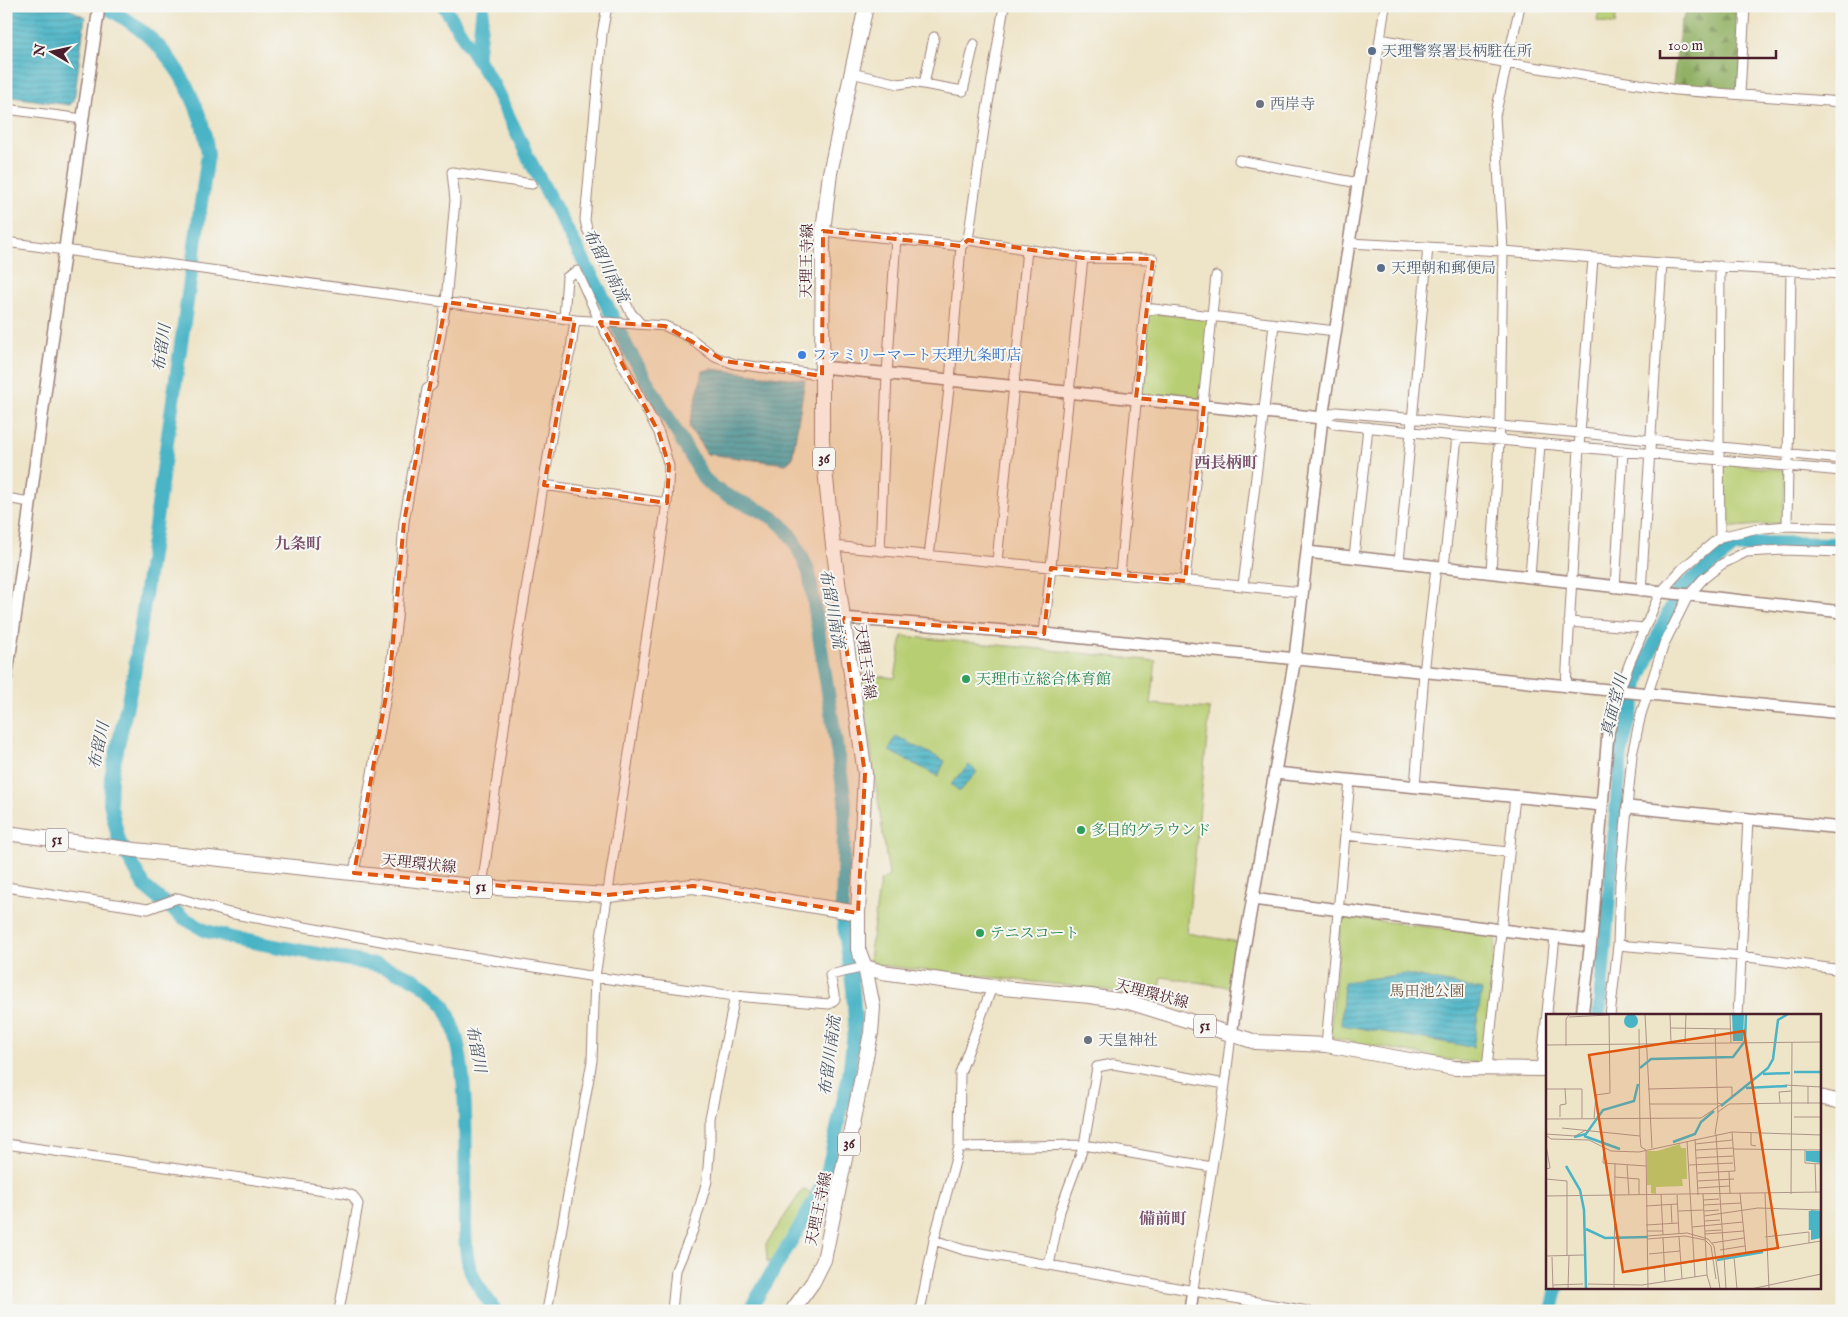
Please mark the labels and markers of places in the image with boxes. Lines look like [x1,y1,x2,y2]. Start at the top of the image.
place label: 天理警察署長柄駐在所 [1382,42,1532,61]
marker: 天理警察署長柄駐在所 [1366,45,1378,57]
place label: 西岸寺 [1270,95,1315,114]
marker: 西岸寺 [1254,98,1266,110]
place label: 天理朝和郵便局 [1391,259,1496,278]
marker: 天理朝和郵便局 [1375,262,1387,274]
place label: ファミリーマート天理九条町店 [812,346,1022,365]
marker: ファミリーマート天理九条町店 [796,349,808,361]
place label: 天理市立総合体育館 [976,670,1111,689]
marker: 天理市立総合体育館 [960,673,972,685]
place label: 多目的グラウンド [1091,821,1211,840]
marker: 多目的グラウンド [1075,824,1087,836]
place label: テニスコート [990,924,1079,943]
marker: テニスコート [974,927,986,939]
place label: 天皇神社 [1098,1031,1158,1050]
marker: 天皇神社 [1082,1034,1094,1046]

